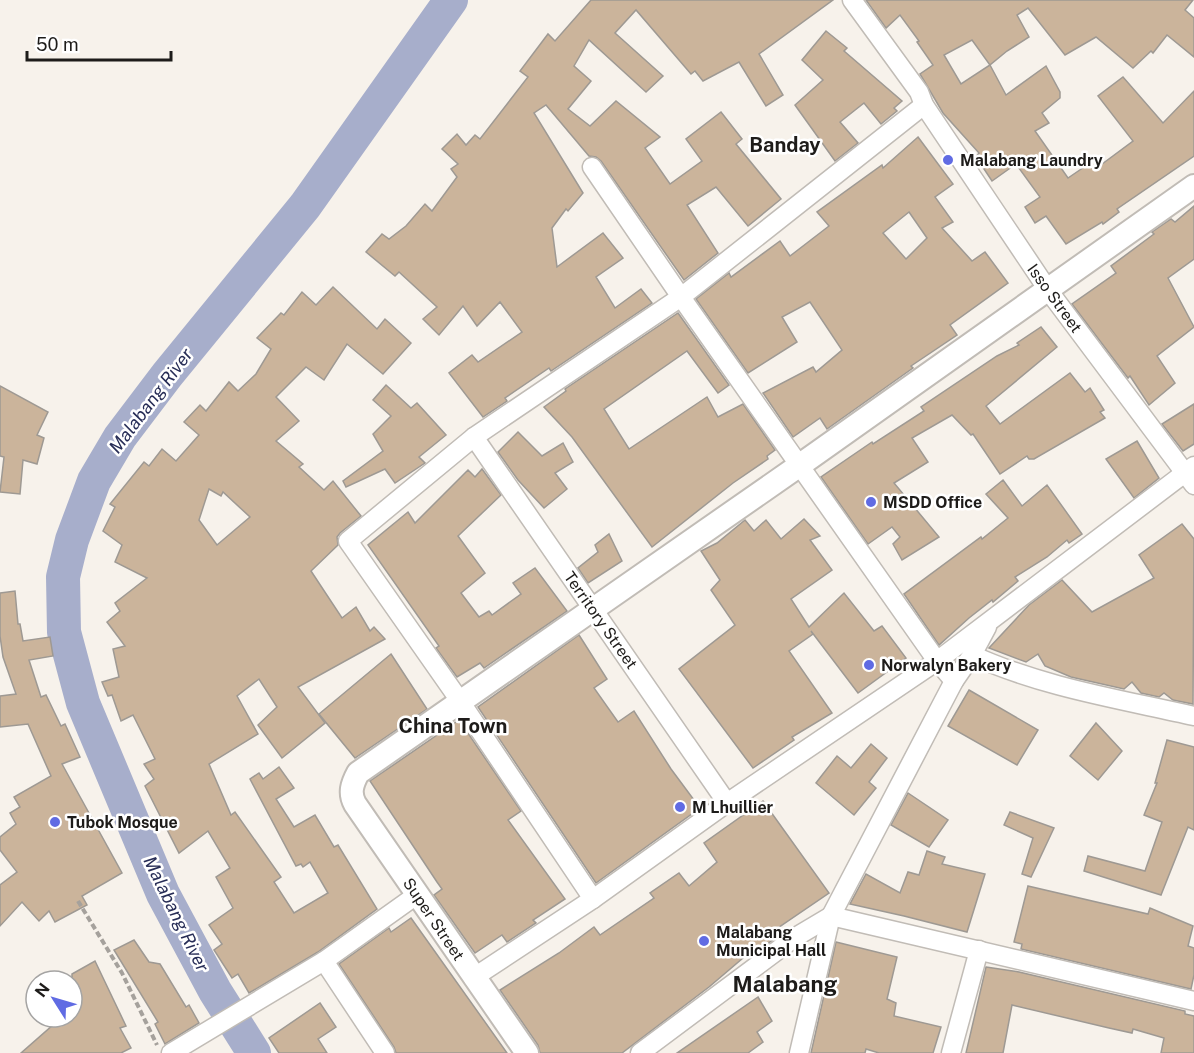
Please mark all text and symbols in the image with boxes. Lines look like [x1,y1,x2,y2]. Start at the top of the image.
scale bar [27,24,171,62]
text: 50 m [36,34,79,55]
district label: Banday [749,133,821,157]
place label: Malabang Laundry [960,151,1103,170]
marker: Malabang Laundry [941,153,955,167]
street label: Isso Street [1023,260,1086,336]
water label: Malabang River [104,344,197,457]
place label: MSDD Office [883,493,982,512]
marker: MSDD Office [864,495,878,509]
street label: Territory Street [560,568,641,673]
place label: Norwalyn Bakery [881,656,1012,675]
marker: Norwalyn Bakery [862,658,876,672]
district label: China Town [399,714,507,738]
place label: M Lhuillier [692,798,774,817]
marker: M Lhuillier [673,800,687,814]
place label: Tubok Mosque [67,813,178,832]
marker: Tubok Mosque [48,815,62,829]
water label: Malabang River [139,853,214,975]
street label: Super Street [399,874,468,964]
place label: Malabang Municipal Hall [716,923,826,960]
marker: Malabang Municipal Hall [697,934,711,948]
north arrow [24,969,84,1029]
district label: Malabang [733,971,838,997]
text: N [31,980,54,1001]

